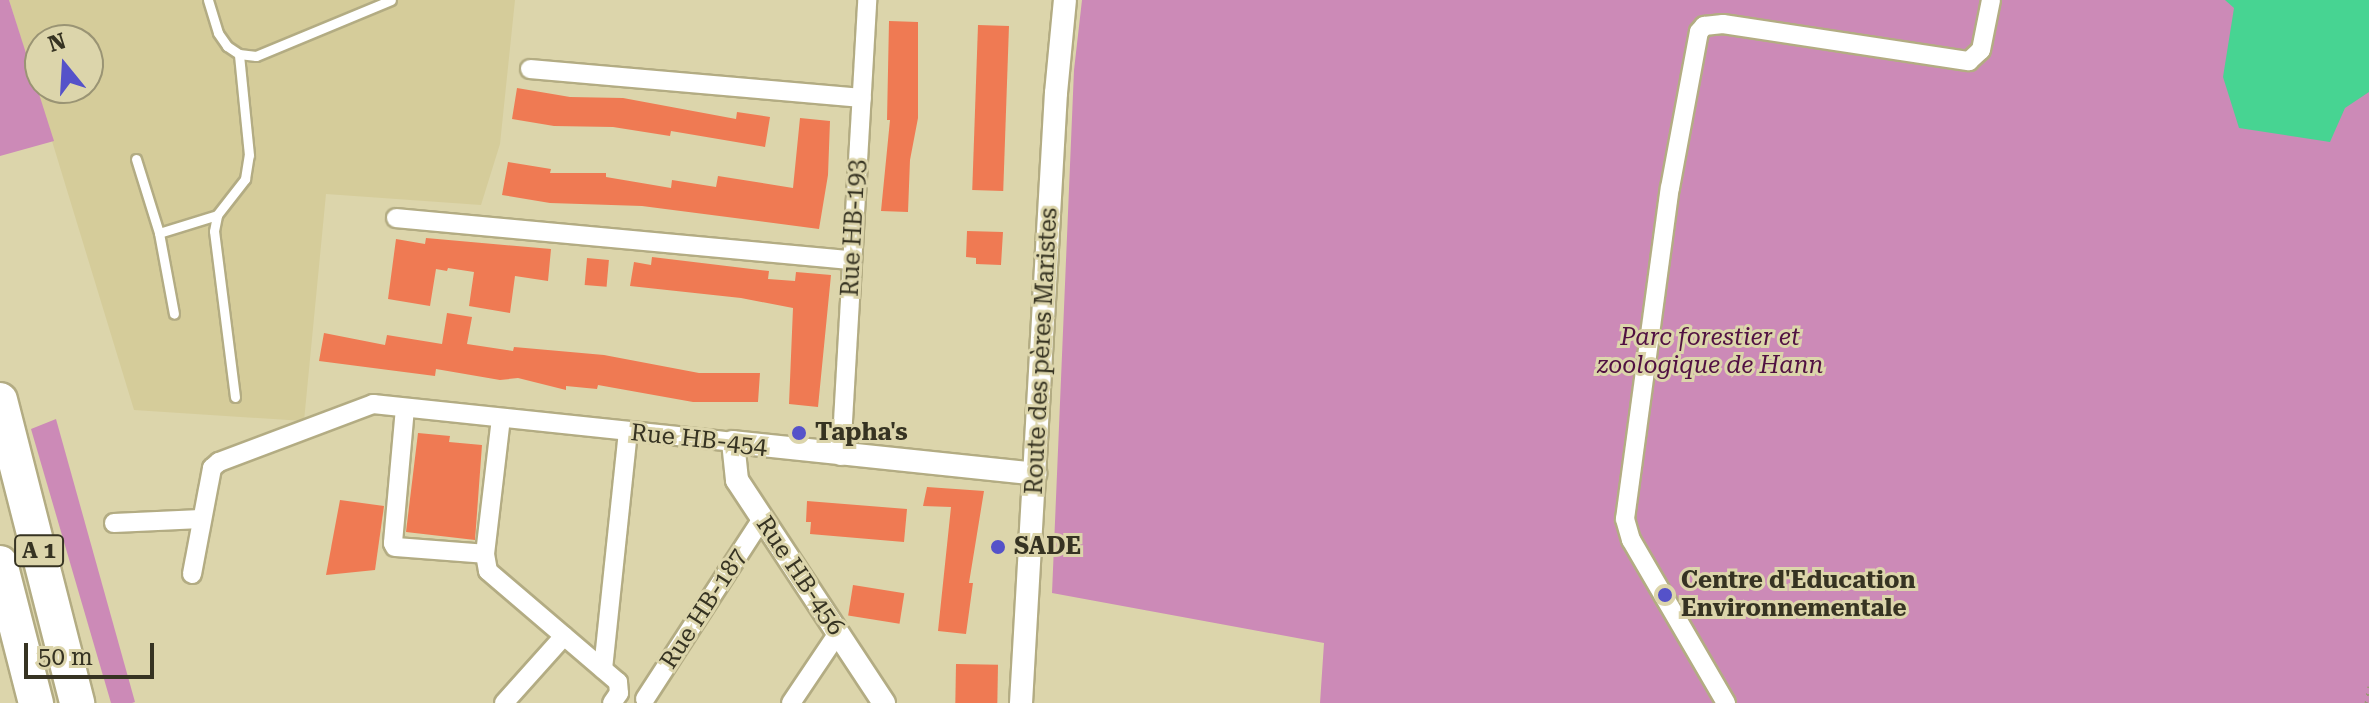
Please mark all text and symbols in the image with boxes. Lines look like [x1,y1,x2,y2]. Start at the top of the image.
north arrow [24,24,104,104]
text: N [45,28,69,57]
street label: Rue HB-193 [836,159,872,297]
street label: Route des pères Maristes [1020,207,1064,495]
park label: Parc forestier et zoologique de Hann [1597,324,1823,380]
street label: Rue HB-454 [629,419,769,461]
place label: Tapha's [815,419,908,447]
marker: Tapha's [790,424,808,442]
street label: Rue HB-456 [750,511,850,641]
road number: A 1 [13,533,65,569]
place label: SADE [1014,533,1081,561]
marker: SADE [989,538,1007,556]
street label: Rue HB-187 [655,544,753,674]
place label: Centre d'Education Environnementale [1681,567,1916,623]
marker: Centre d'Education Environnementale [1656,586,1674,604]
scale bar [28,627,158,677]
text: 50 m [38,643,93,671]

